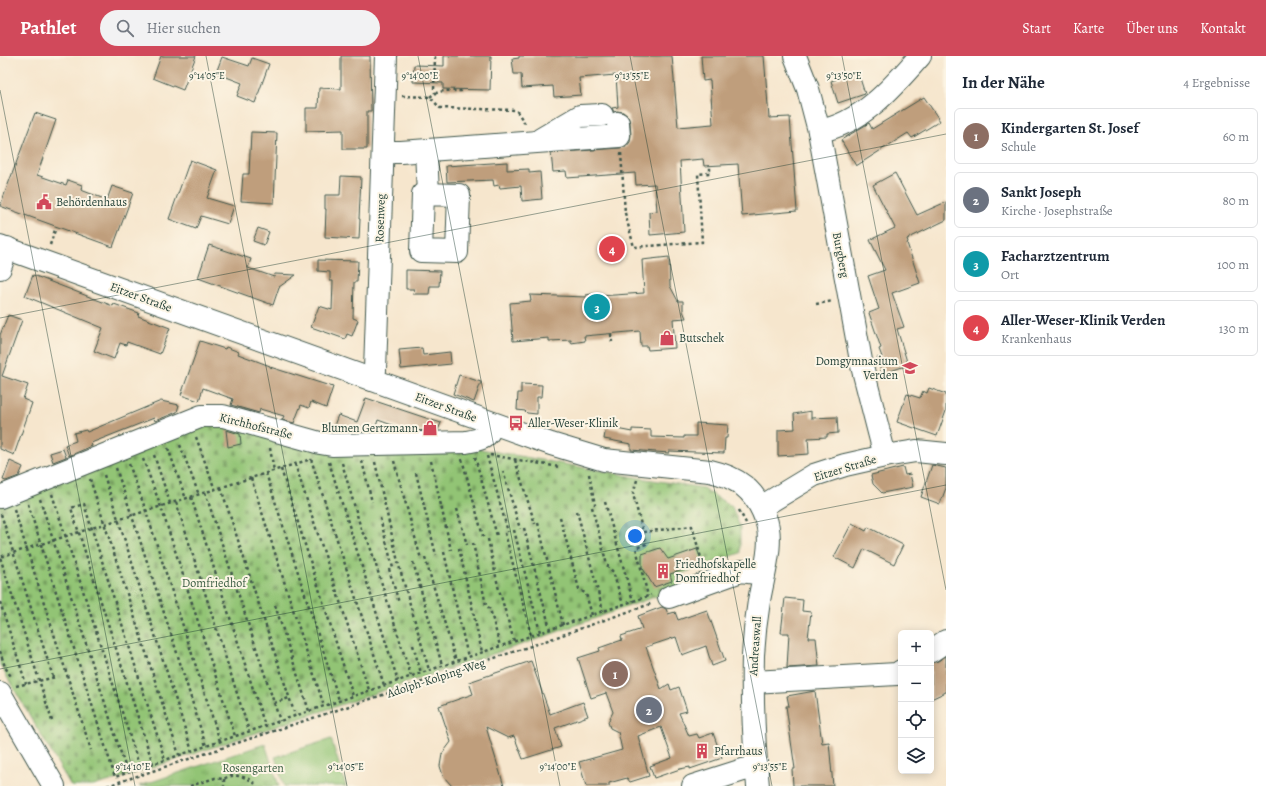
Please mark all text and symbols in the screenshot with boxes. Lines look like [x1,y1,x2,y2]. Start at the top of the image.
search box [100,10,380,46]
text: Pathlet [20,15,76,41]
icon: search [114,17,136,39]
text: Hier suchen [146,18,221,38]
text: Start [1022,19,1051,38]
text: Karte [1073,19,1104,38]
text: Über uns [1126,19,1178,38]
text: Kontakt [1200,19,1246,38]
text: 9°14'05"E [189,69,225,82]
text: 9°14'00"E [402,69,438,82]
text: 9°13'55"E [615,69,649,82]
text: 9°13'50"E [826,69,862,82]
text: In der Nähe [962,71,1045,94]
text: 4 Ergebnisse [1183,74,1250,91]
text: Kindergarten St. Josef [1001,118,1139,138]
text: 1 [974,128,978,145]
text: 60 m [1223,128,1249,145]
text: Schule [1001,138,1036,155]
text: Sankt Joseph [1001,182,1081,202]
text: 2 [973,192,979,209]
text: 80 m [1222,192,1249,209]
public building icon: Behördenhaus [35,193,53,211]
street label: Rosenweg [371,193,389,243]
place label: Behördenhaus [56,194,127,210]
text: Kirche · Josephstraße [1001,202,1113,219]
street label: Burgberg [829,231,853,279]
pin: 4 [599,234,625,264]
text: Facharztzentrum [1001,246,1110,266]
text: 3 [973,256,979,273]
text: 100 m [1217,256,1249,273]
text: Ort [1001,266,1019,283]
street label: Eitzer Straße [108,278,174,316]
pin: 3 [584,292,610,322]
text: Aller-Weser-Klinik Verden [1001,310,1165,330]
text: 4 [973,320,979,337]
text: 130 m [1219,320,1249,337]
shop icon: Butschek [658,329,676,347]
place label: Butschek [679,330,724,346]
text: Krankenhaus [1001,330,1072,347]
place label: Domgymnasium Verden [815,353,898,383]
school or university icon: Domgymnasium Verden [901,359,919,377]
street label: Eitzer Straße [413,388,479,426]
street label: Kirchhofstraße [218,409,294,443]
bus stop icon: Aller-Weser-Klinik [507,414,525,432]
place label: Aller-Weser-Klinik [527,415,618,431]
shop icon: Blumen Gertzmann [421,419,439,437]
place label: Blumen Gertzmann [321,420,418,436]
street label: Eitzer Straße [812,451,878,485]
your location [625,526,645,546]
place label: Friedhofskapelle Domfriedhof [675,556,756,586]
building icon: Friedhofskapelle Domfriedhof [654,562,672,580]
park label: Domfriedhof [182,575,248,591]
street label: Andreaswall [745,616,765,677]
map controls [898,630,934,774]
button: + [898,630,934,666]
street label: Adolph-Kolping-Weg [384,655,487,702]
pin: 1 [602,659,628,689]
button: − [898,666,934,702]
pin: 2 [636,695,662,725]
button: locate [898,702,934,738]
button: layers [898,738,934,774]
building icon: Pfarrhaus [693,742,711,760]
place label: Pfarrhaus [714,743,763,759]
text: 9°14'10"E [116,760,151,773]
park label: Rosengarten [222,760,284,776]
text: 9°14'05"E [328,760,364,773]
text: 9°14'00"E [540,760,576,773]
text: 9°13'55"E [753,760,787,773]

